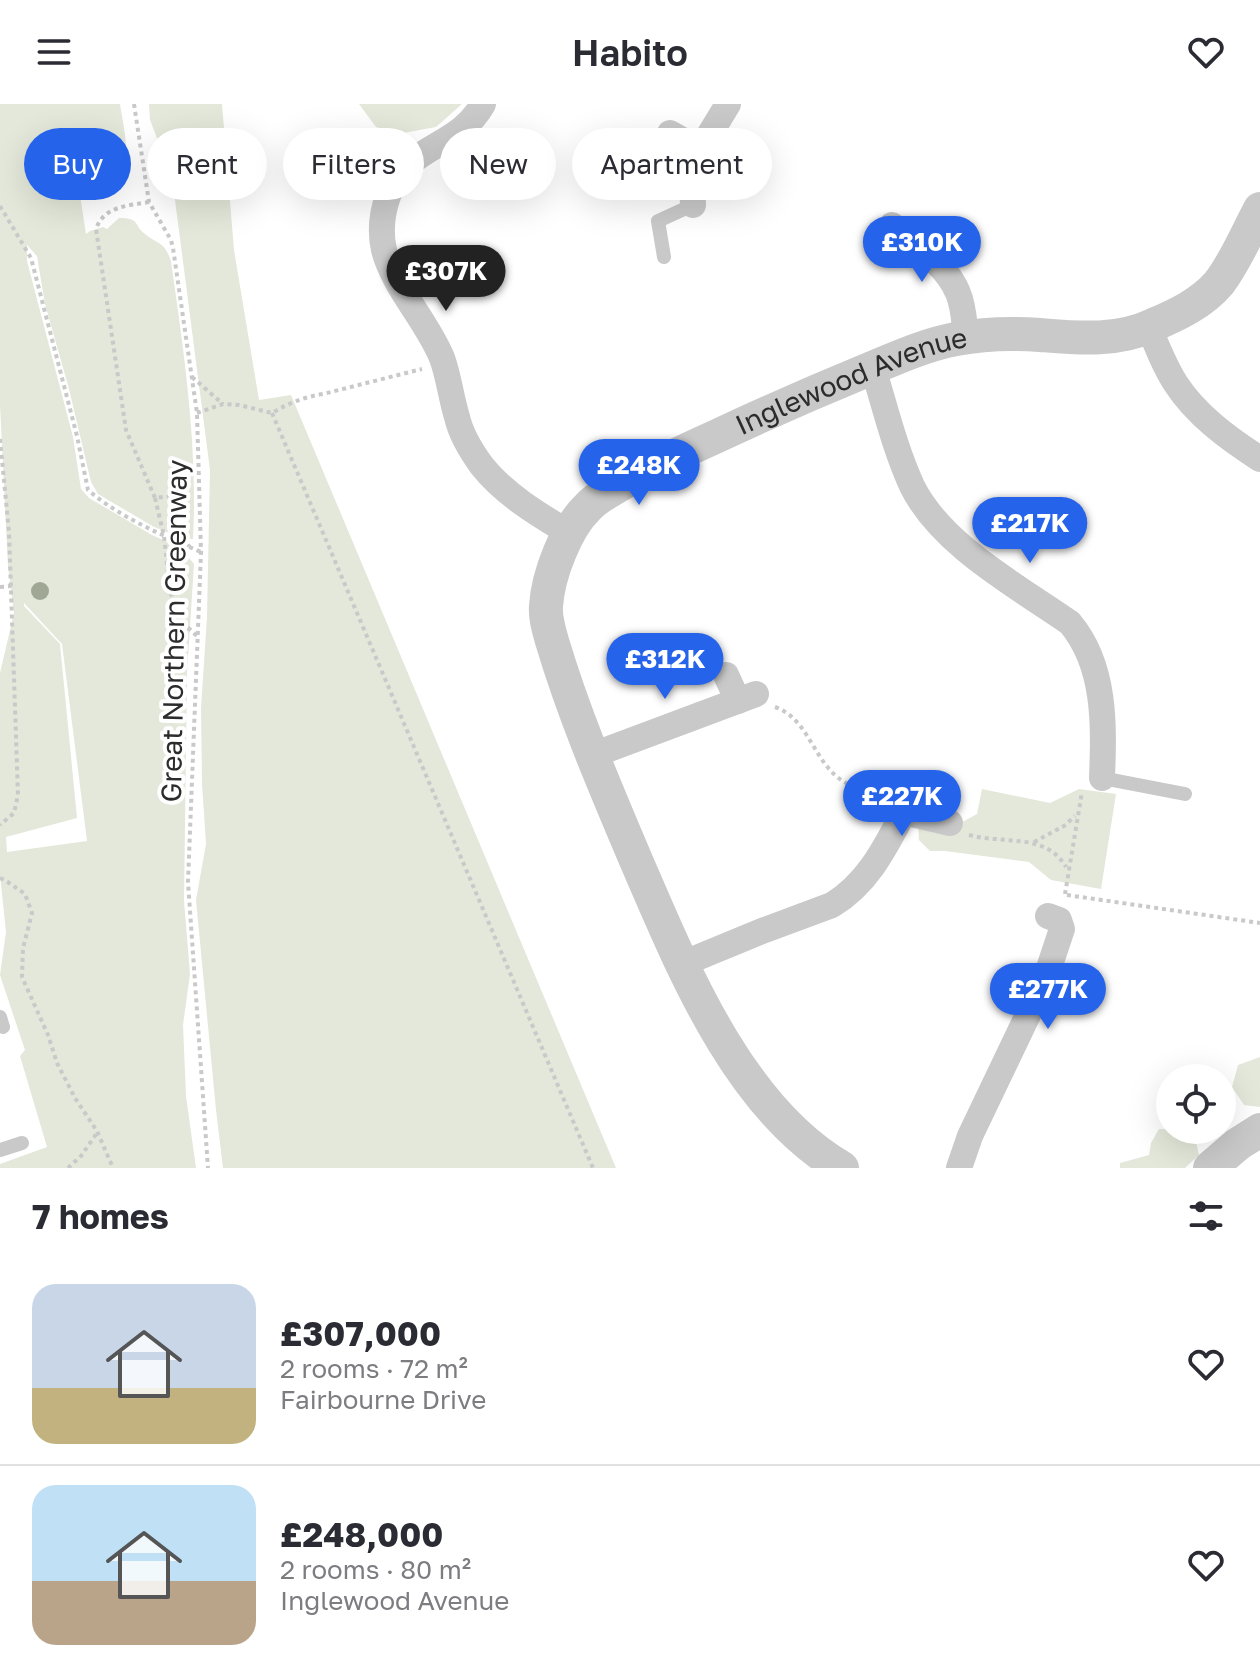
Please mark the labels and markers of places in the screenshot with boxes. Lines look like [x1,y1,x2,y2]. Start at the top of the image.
pin: £310K [866,216,978,284]
pin: £307K [390,245,502,313]
pin: £248K [583,439,695,507]
pin: £217K [974,497,1086,565]
pin: £312K [609,633,721,701]
pin: £227K [846,770,958,838]
pin: £277K [992,963,1104,1031]

